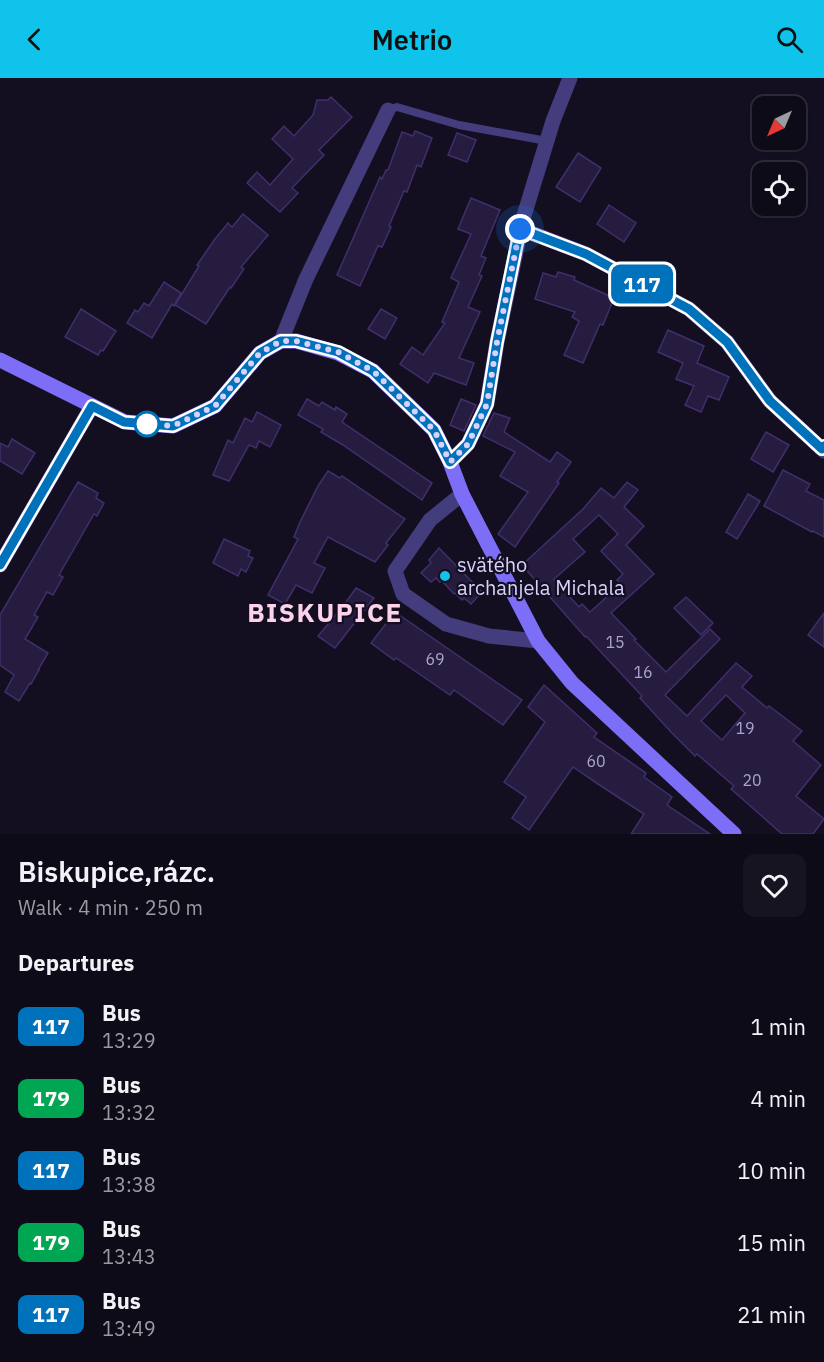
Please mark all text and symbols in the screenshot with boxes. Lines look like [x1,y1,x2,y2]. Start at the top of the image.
text: Metrio [372,22,452,57]
icon: back [18,23,51,56]
icon: search [773,23,806,56]
north arrow [752,96,806,150]
map controls [752,96,806,216]
button: locate [752,162,806,216]
your location [505,214,535,244]
line badge: 117 [608,264,676,304]
text: 117 [623,270,661,298]
unlabelled marker [134,411,160,437]
place label: svätého archanjela Michala [457,551,625,601]
marker: svätého archanjela Michala [438,569,452,583]
district label: BISKUPICE [247,595,403,629]
house number: 15 [605,632,625,652]
house number: 69 [425,649,445,669]
house number: 16 [633,662,653,682]
house number: 19 [735,718,755,738]
house number: 60 [586,751,606,771]
house number: 20 [742,770,762,790]
text: Biskupice,rázc. [18,853,215,890]
button: heart [743,854,806,917]
text: Walk · 4 min · 250 m [18,894,203,921]
text: Departures [18,948,134,977]
text: Bus [102,998,141,1027]
text: 117 [32,1012,70,1040]
text: 1 min [750,1012,806,1041]
text: 13:29 [102,1027,156,1054]
text: Bus [102,1070,141,1099]
text: 179 [32,1084,70,1112]
text: 4 min [750,1084,806,1113]
text: 13:32 [102,1099,156,1126]
text: Bus [102,1142,141,1171]
text: 117 [32,1156,70,1184]
text: 10 min [737,1156,806,1185]
text: 13:38 [102,1171,156,1198]
text: Bus [102,1214,141,1243]
text: 179 [32,1228,70,1256]
text: 15 min [737,1228,806,1257]
text: 13:43 [102,1243,156,1270]
text: Bus [102,1286,141,1315]
text: 117 [32,1300,70,1328]
text: 21 min [737,1300,806,1329]
text: 13:49 [102,1315,156,1342]

